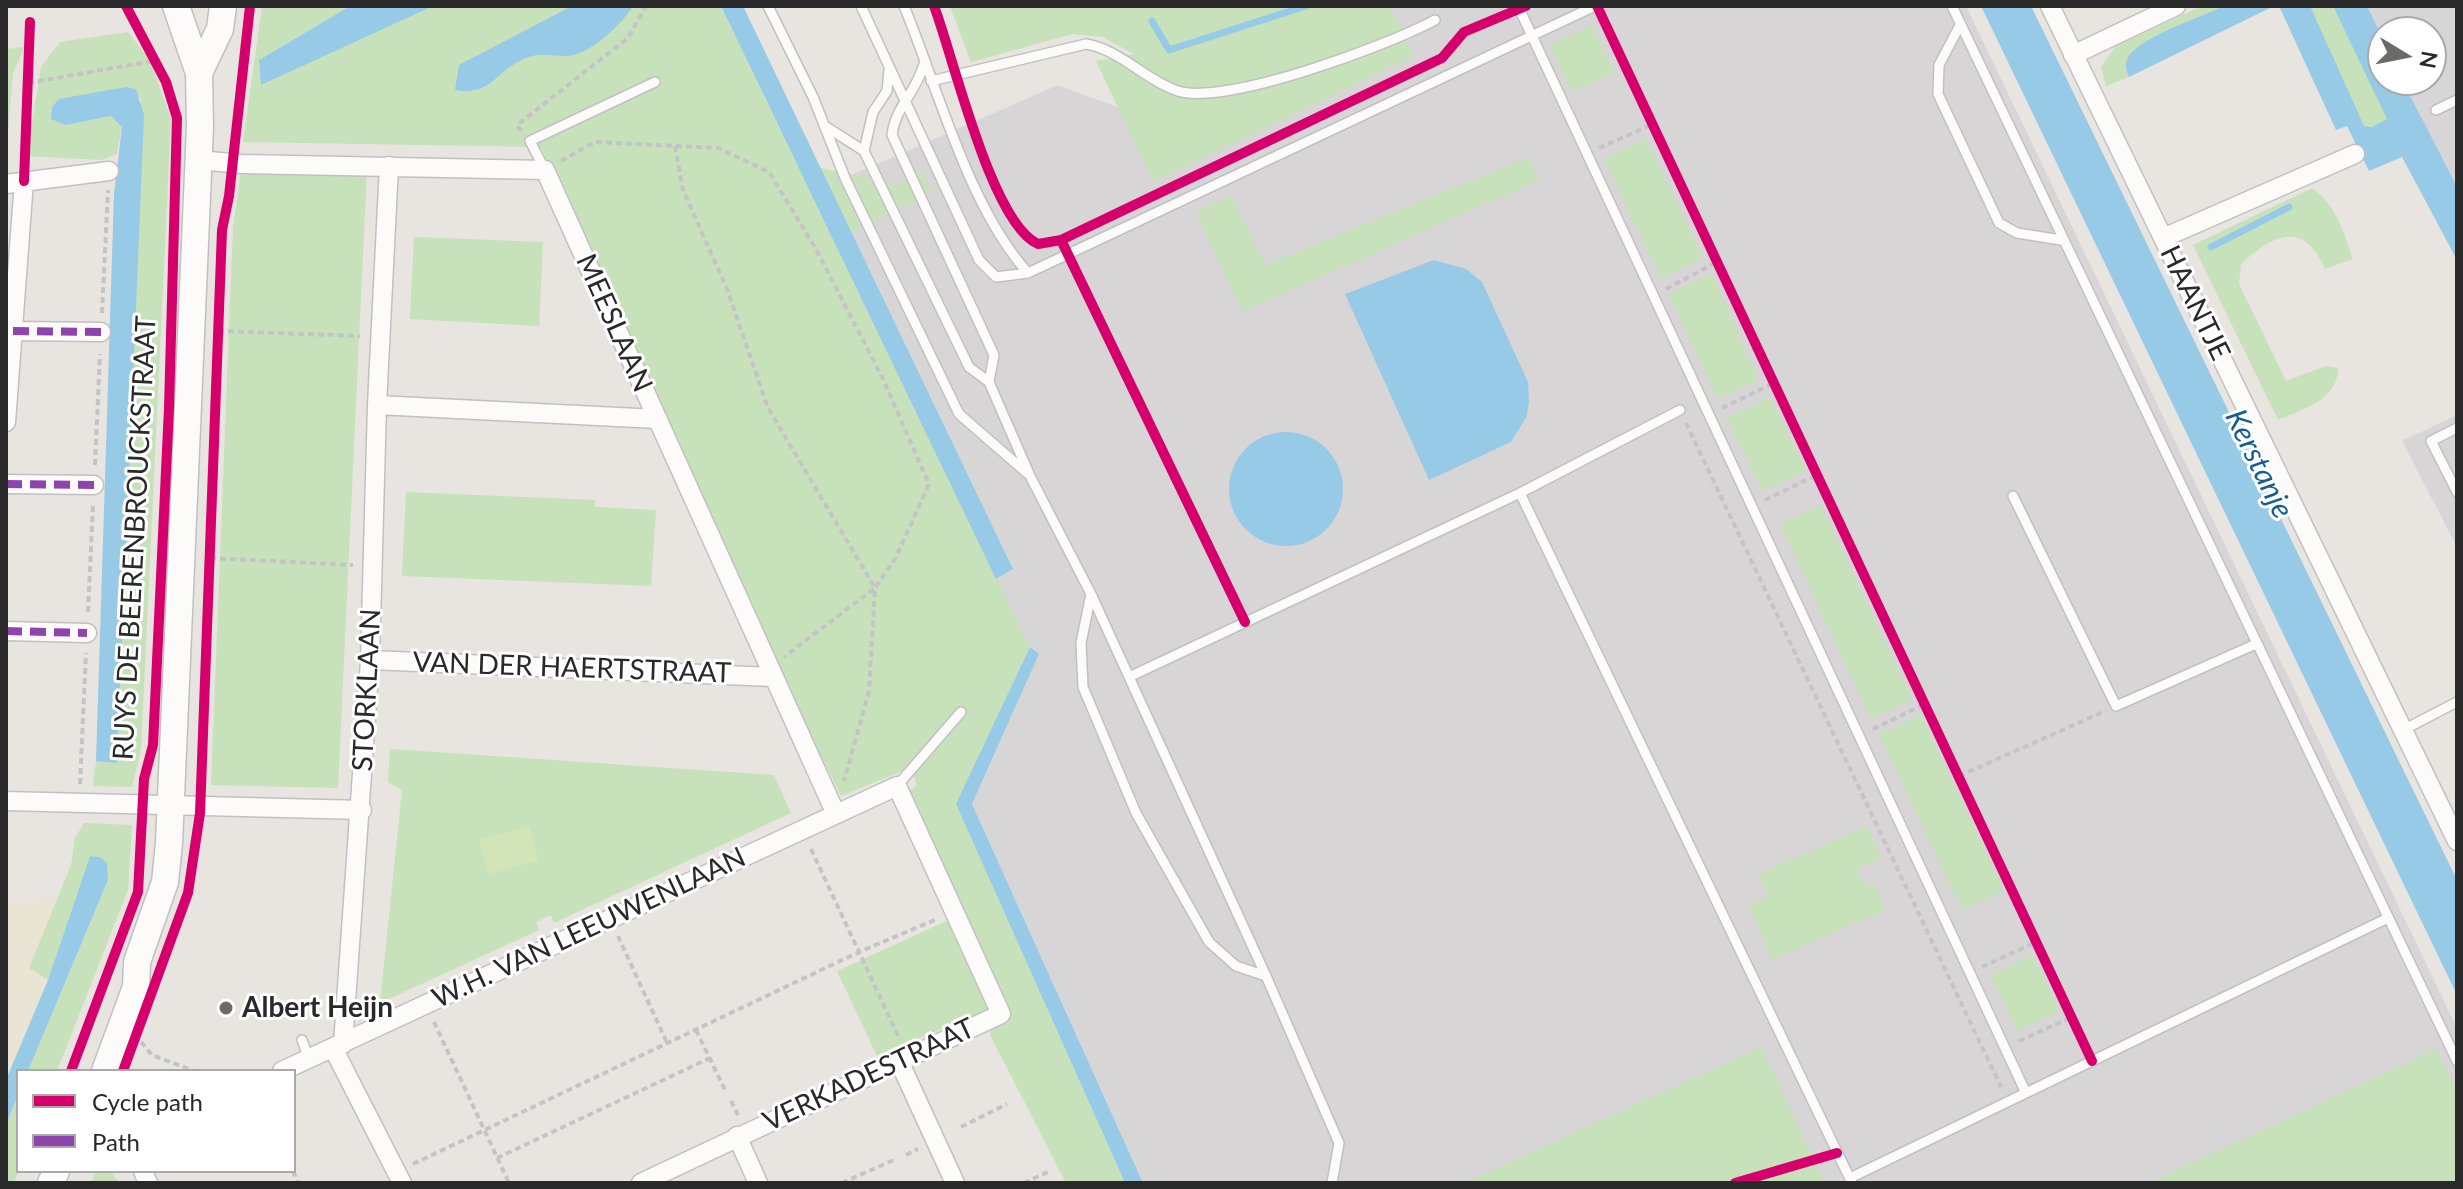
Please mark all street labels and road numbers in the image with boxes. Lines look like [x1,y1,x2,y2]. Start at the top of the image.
street label: HAANTJE [2153,240,2237,366]
street label: MEESLAAN [569,249,659,397]
street label: RUYS DE BEERENBROUCKSTRAAT [107,315,163,761]
street label: STORKLAAN [346,608,388,772]
street label: VAN DER HAERTSTRAAT [412,646,732,690]
street label: W.H. VAN LEEUWENLAAN [427,841,751,1015]
street label: VERKADESTRAAT [758,1011,980,1139]

